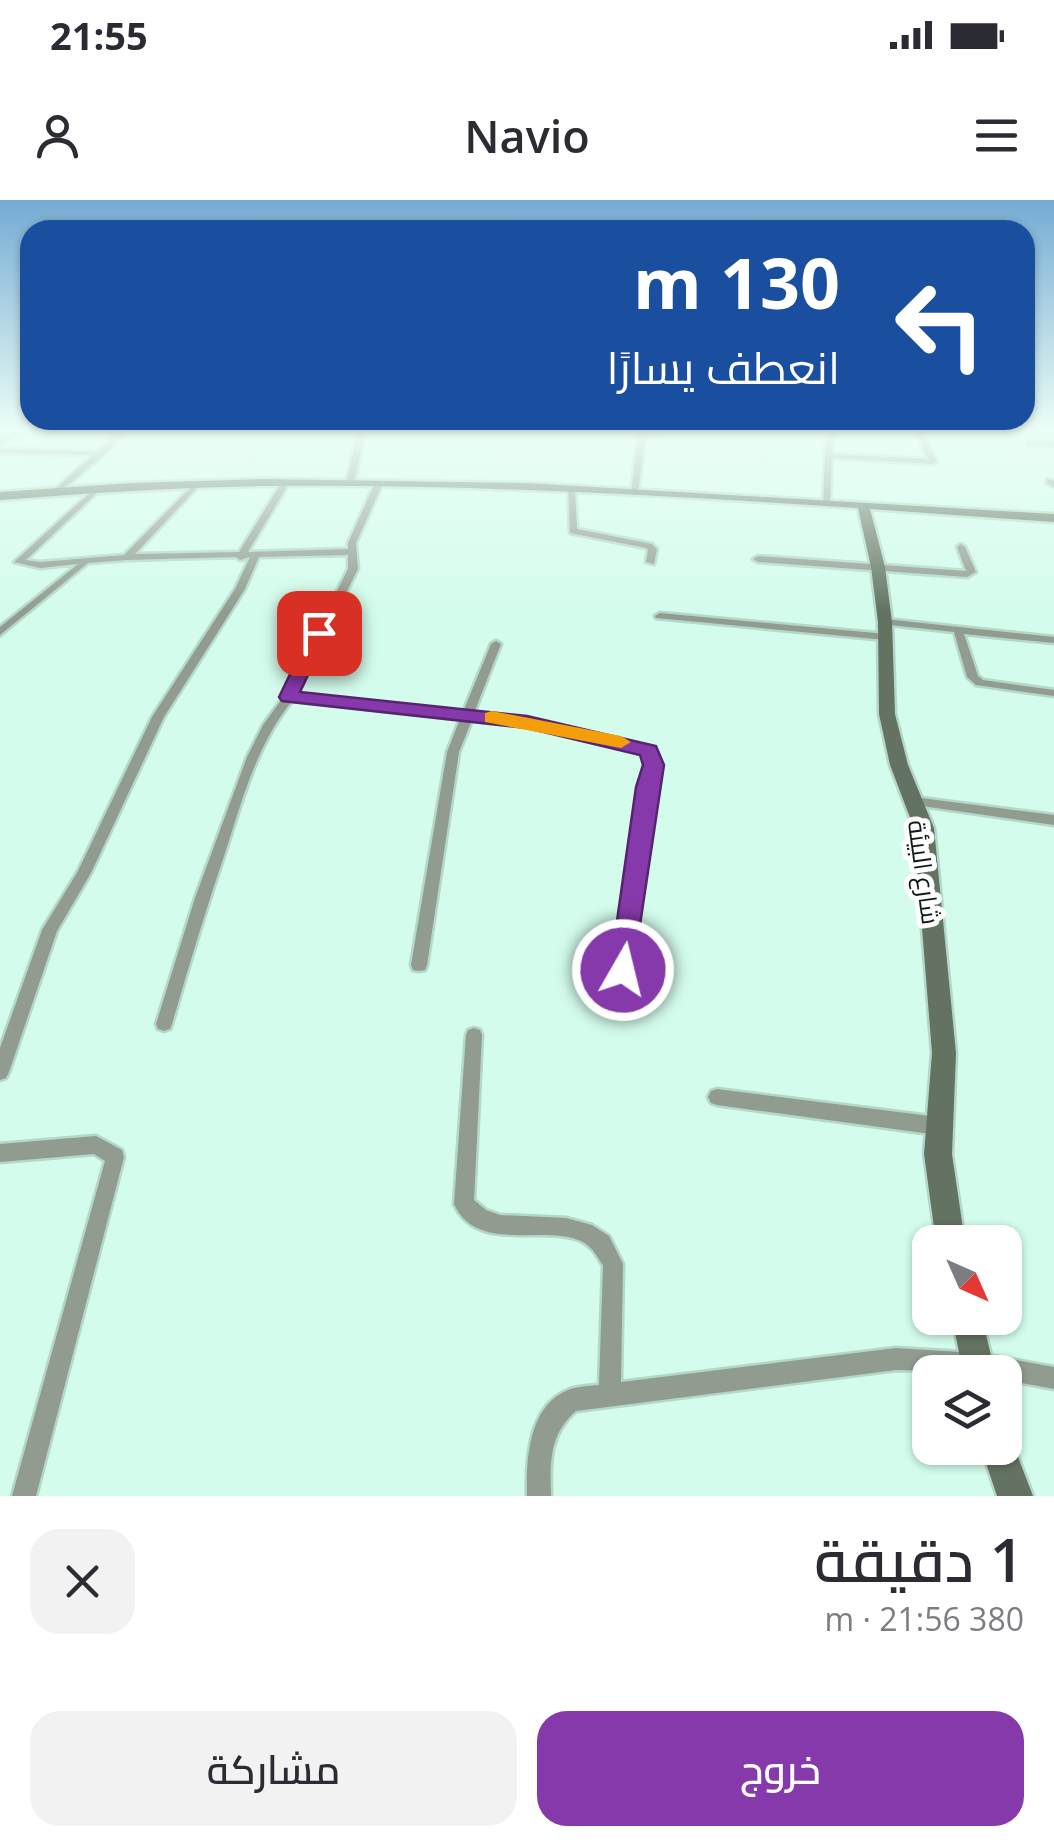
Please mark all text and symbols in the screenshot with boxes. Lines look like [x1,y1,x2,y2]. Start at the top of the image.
text: 21:55 [50,9,148,61]
text: Navio [464,105,590,166]
icon: person [30,108,85,163]
icon: menu [969,108,1024,163]
text: 130 m [633,234,840,330]
icon: left [875,260,1005,390]
text: انعطف يسارًا [606,336,840,397]
pin [277,591,362,676]
icon: arrive [292,606,347,661]
street label: شارع البيئة [900,818,949,927]
position arrow [571,918,675,1022]
north arrow [912,1225,1022,1335]
map controls [912,1225,1022,1465]
button: layers [912,1355,1022,1465]
text: 1 دقيقة [814,1518,1024,1600]
button: close [30,1529,135,1634]
text: 380 m · 21:56 [825,1597,1024,1640]
button: مشاركة [30,1711,517,1826]
button: خروج [537,1711,1024,1826]

